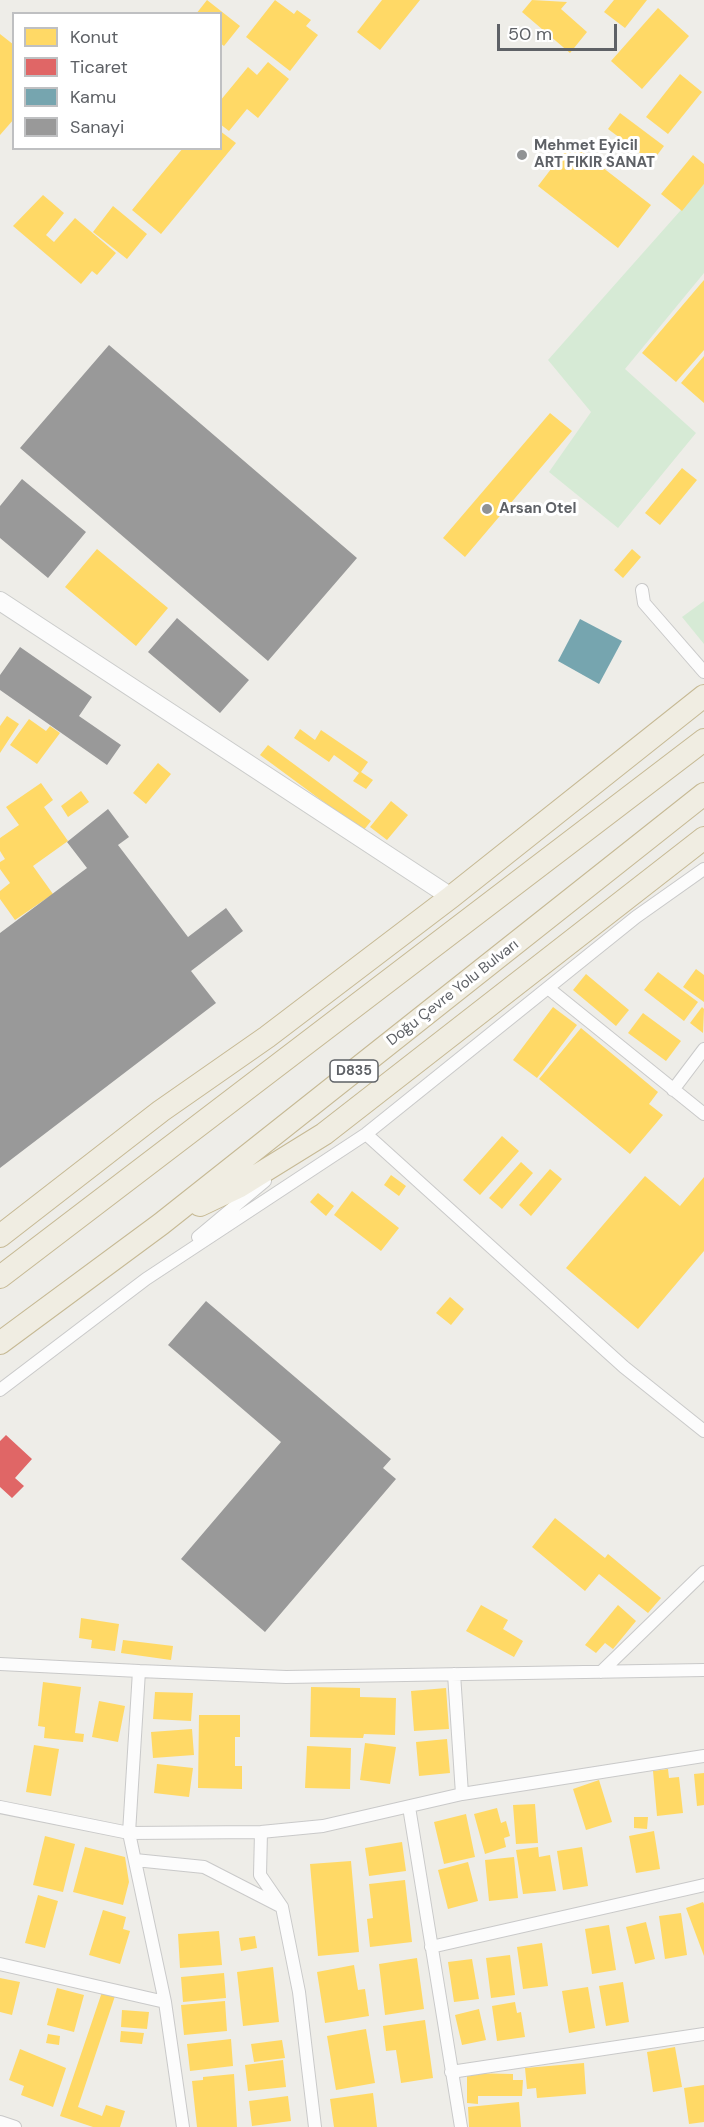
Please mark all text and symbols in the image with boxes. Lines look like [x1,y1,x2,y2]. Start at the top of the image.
legend [12,12,222,150]
scale bar [500,12,620,50]
text: 50 m [508,22,552,46]
text: Konut [70,25,118,49]
text: Ticaret [70,55,128,79]
text: Kamu [70,85,116,109]
text: Sanayi [70,115,124,139]
place label: Mehmet Eyicil ART FIKIR SANAT [534,137,655,172]
marker: Mehmet Eyicil ART FIKIR SANAT [515,148,529,162]
place label: Arsan Otel [499,500,576,518]
marker: Arsan Otel [480,502,494,516]
street label: Doğu Çevre Yolu Bulvarı [384,936,522,1050]
road number: D835 [330,1060,378,1082]

